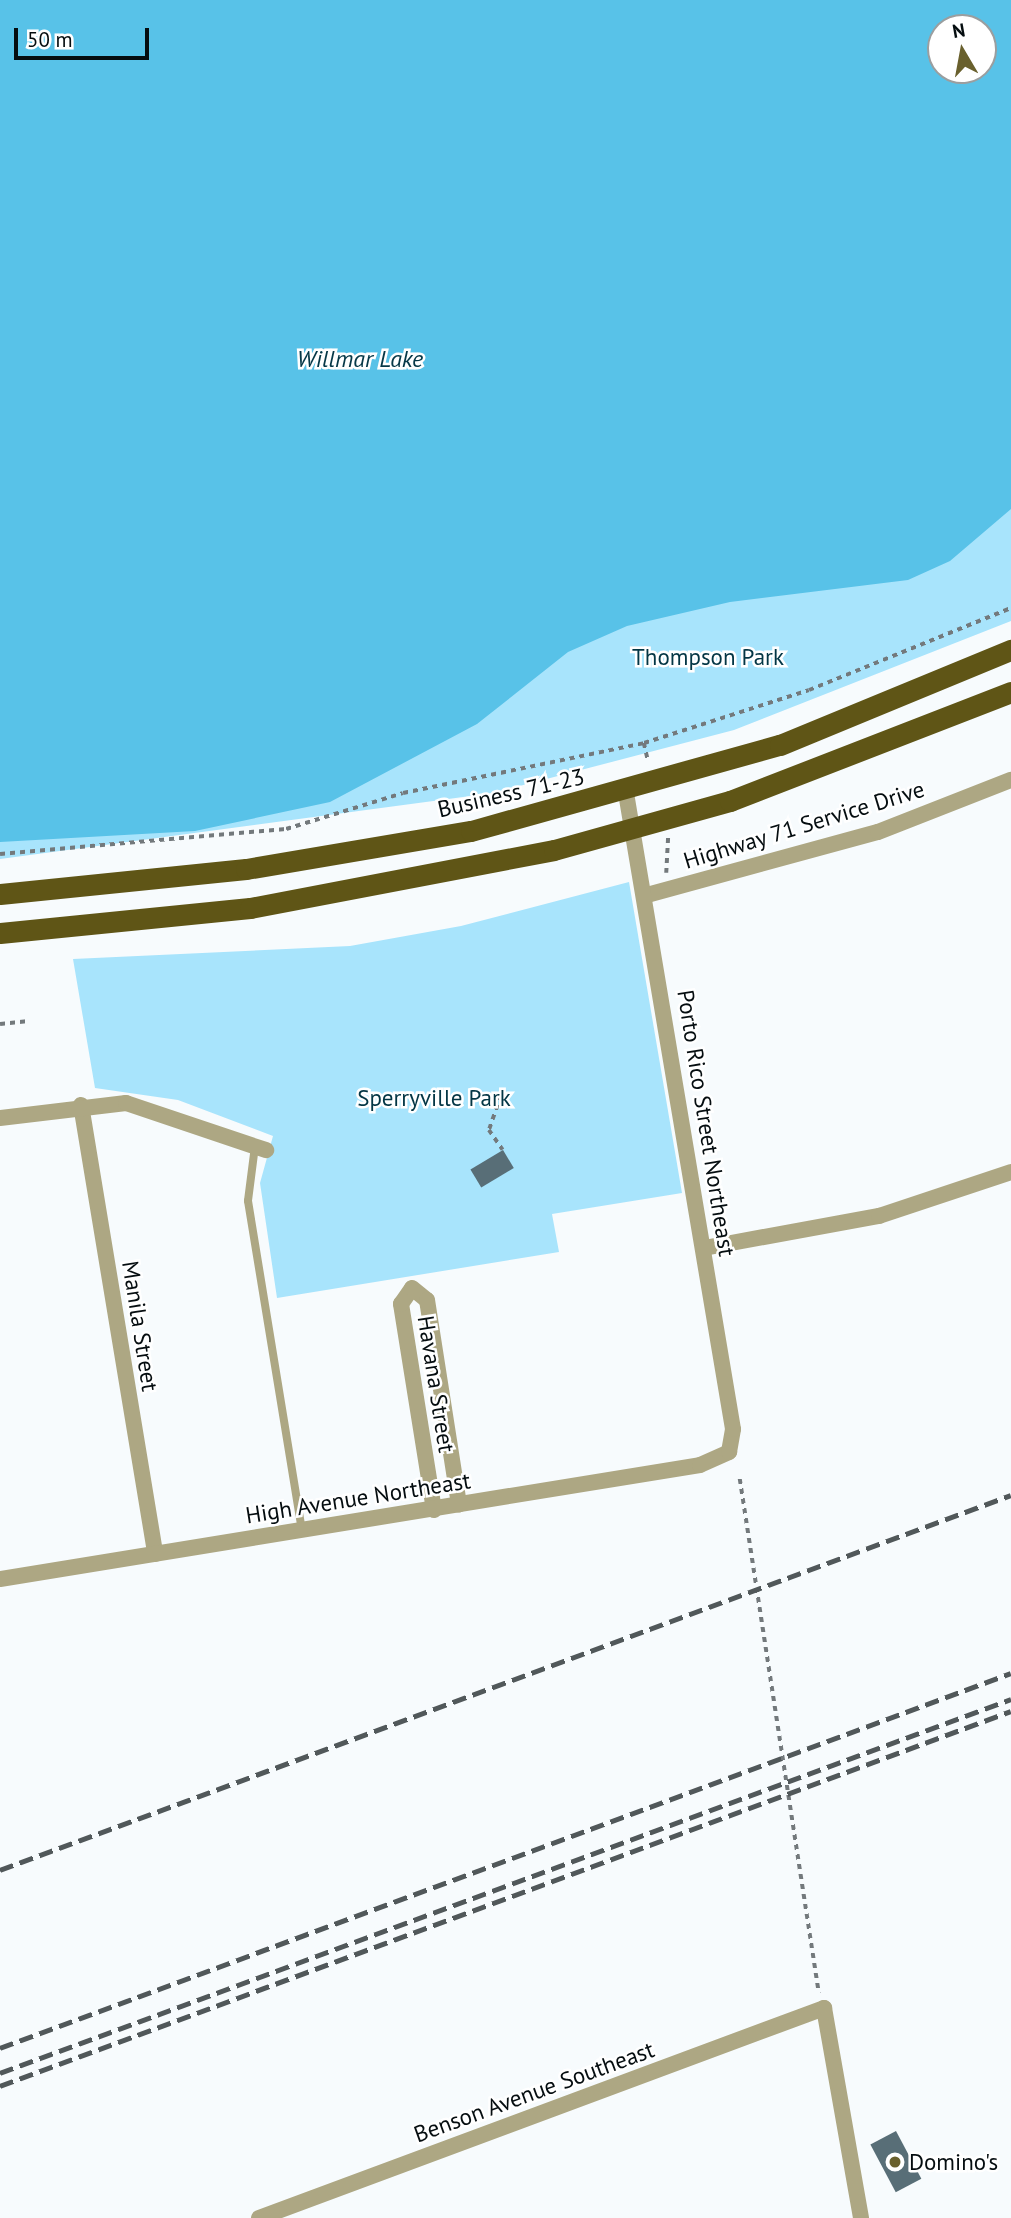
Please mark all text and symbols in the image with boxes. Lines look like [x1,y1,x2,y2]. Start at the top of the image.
scale bar [18,14,152,58]
north arrow [927,14,997,84]
text: N [950,17,967,43]
text: 50 m [27,26,73,53]
water label: Willmar Lake [297,345,423,373]
park label: Thompson Park [632,643,784,671]
street label: Business 71-23 [435,763,587,823]
street label: Highway 71 Service Drive [680,775,928,875]
street label: Porto Rico Street Northeast [671,988,741,1258]
park label: Sperryville Park [357,1084,511,1112]
street label: Manila Street [116,1259,164,1393]
street label: Havana Street [412,1314,460,1454]
street label: High Avenue Northeast [243,1467,473,1529]
street label: Benson Avenue Southeast [410,2036,658,2148]
place label: Domino's [909,2148,998,2176]
marker: Domino's [887,2154,903,2170]

